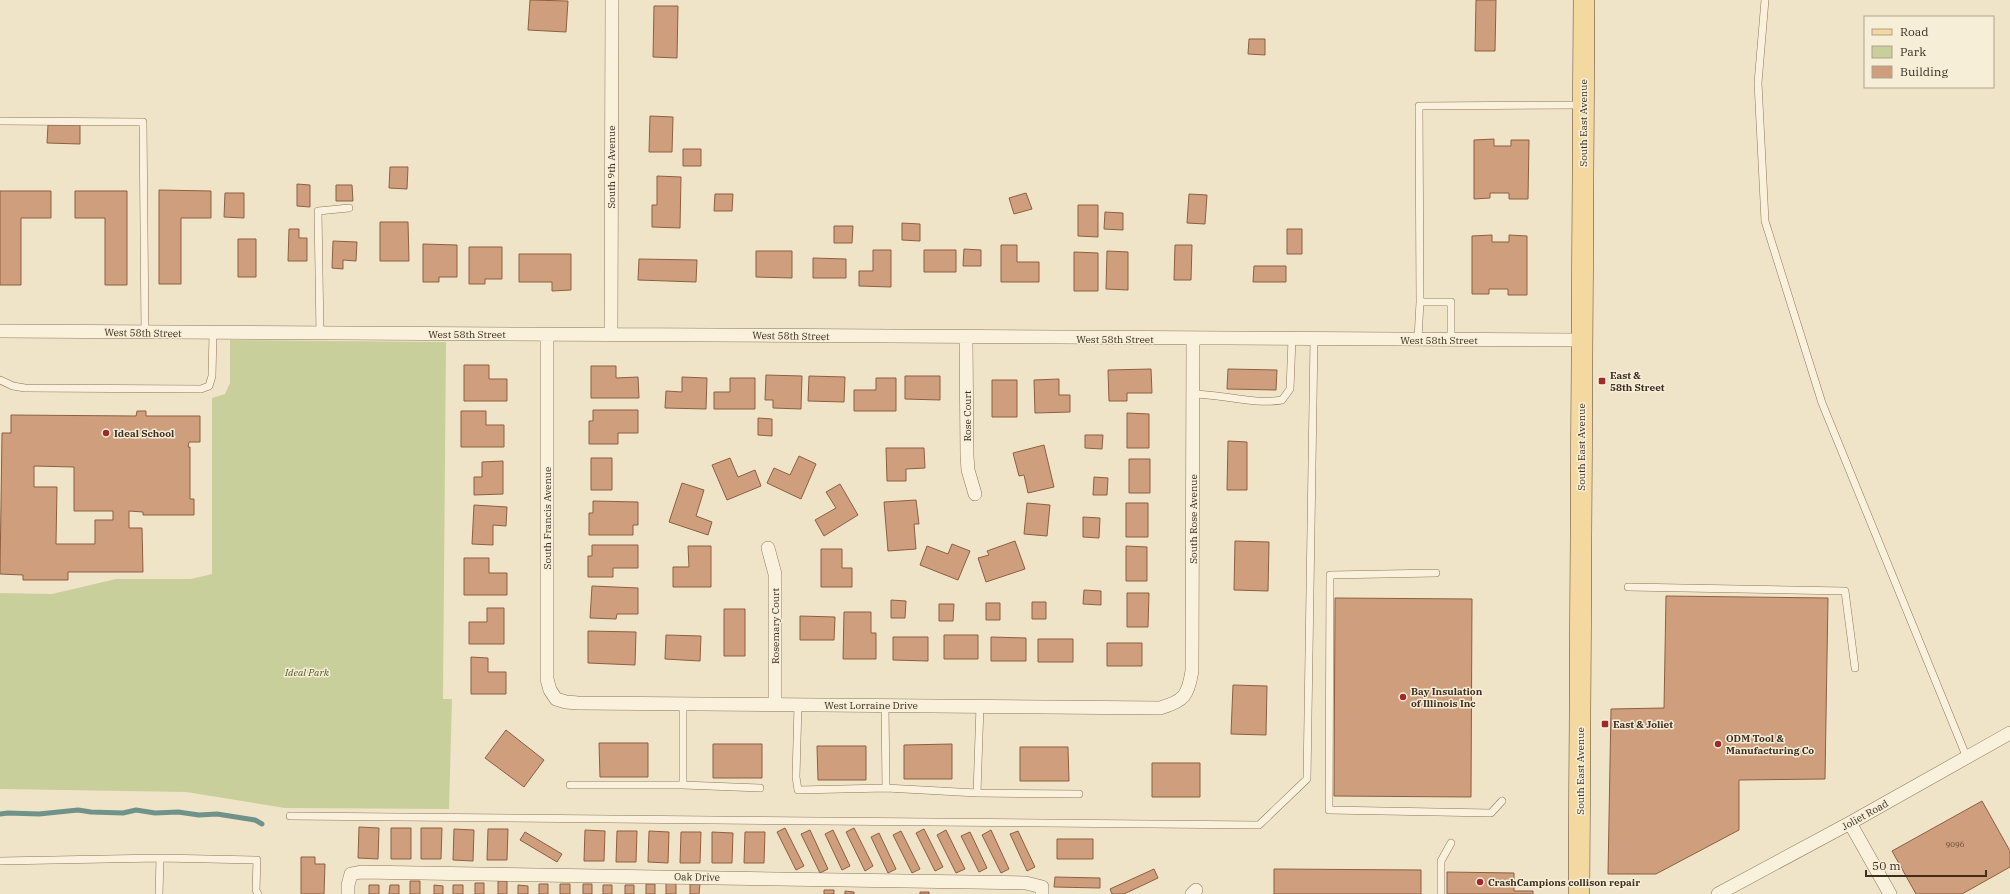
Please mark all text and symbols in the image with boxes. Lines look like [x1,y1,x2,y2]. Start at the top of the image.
legend [1864,16,1994,88]
text: Road [1900,24,1929,39]
text: Park [1900,44,1926,59]
text: Building [1900,64,1948,79]
street label: South East Avenue [1577,79,1590,167]
street label: South 9th Avenue [605,125,618,209]
street label: West 58th Street [104,326,182,340]
street label: West 58th Street [428,328,506,341]
street label: West 58th Street [752,329,830,343]
street label: West 58th Street [1076,333,1154,346]
street label: West 58th Street [1400,334,1478,347]
place label: East & 58th Street [1610,369,1665,394]
marker: East & 58th Street [1597,376,1607,386]
street label: Rose Court [961,390,974,442]
street label: South East Avenue [1575,403,1588,491]
place label: Ideal School [114,427,174,440]
marker: Ideal School [101,428,111,438]
street label: South Francis Avenue [541,467,554,569]
street label: South Rose Avenue [1187,474,1200,564]
street label: Rosemary Court [769,587,782,664]
park label: Ideal Park [284,666,330,679]
place label: Bay Insulation of Illinois Inc [1411,685,1483,710]
marker: Bay Insulation of Illinois Inc [1398,692,1408,702]
street label: West Lorraine Drive [824,699,918,712]
place label: East & Joliet [1613,718,1673,731]
marker: East & Joliet [1600,719,1610,729]
street label: South East Avenue [1574,727,1587,815]
place label: ODM Tool & Manufacturing Co [1726,732,1814,757]
marker: ODM Tool & Manufacturing Co [1713,739,1723,749]
street label: Joliet Road [1839,797,1891,833]
house number: 9096 [1945,839,1965,849]
scale bar [1866,852,1986,878]
text: 50 m [1872,858,1901,873]
street label: Oak Drive [674,870,720,884]
place label: CrashCampions collison repair [1488,876,1640,889]
marker: CrashCampions collison repair [1475,877,1485,887]

